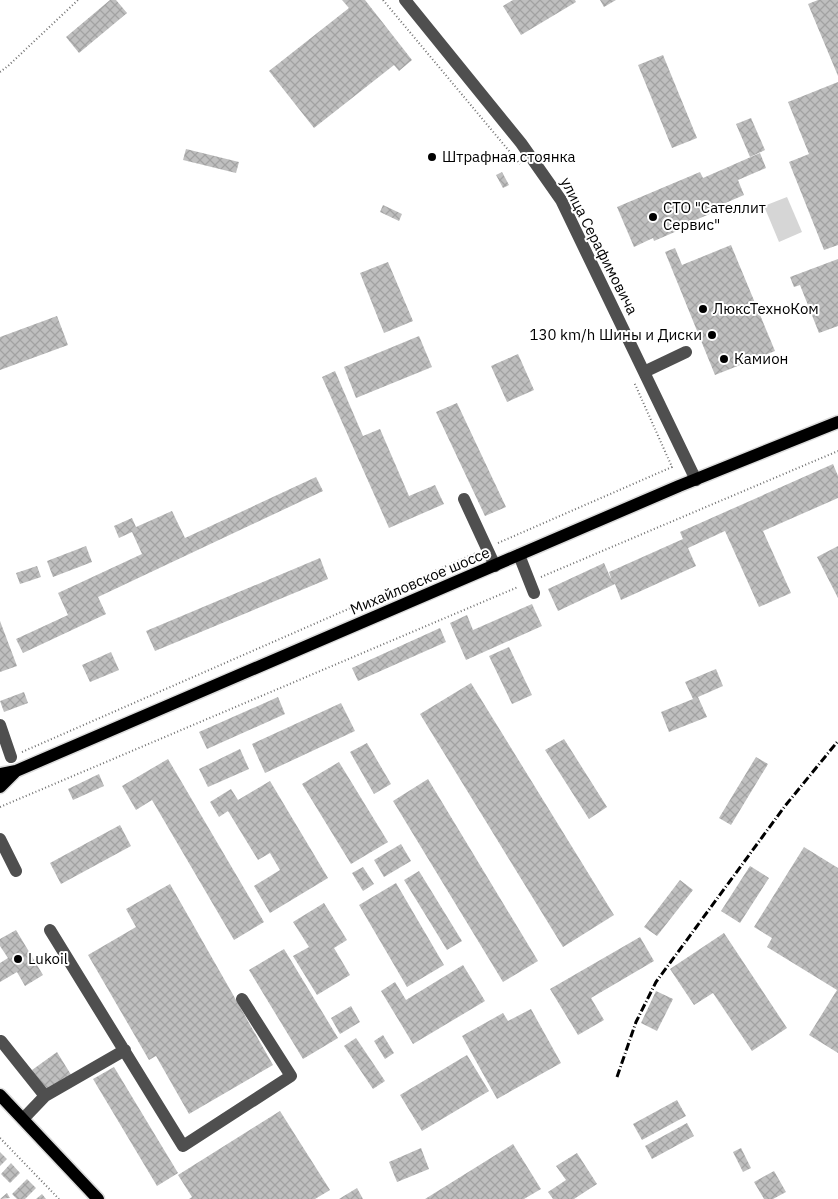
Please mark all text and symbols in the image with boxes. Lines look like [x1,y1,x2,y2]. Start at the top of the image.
place label: Штрафная стоянка [442,147,576,166]
marker: Штрафная стоянка [426,151,438,163]
street label: улица Серафимовича [557,174,642,318]
place label: СТО "Сателлит Сервис" [663,198,766,234]
marker: СТО "Сателлит Сервис" [647,211,659,223]
place label: ЛюксТехноКом [713,299,819,318]
marker: ЛюксТехноКом [697,303,709,315]
place label: 130 km/h Шины и Диски [530,325,702,344]
marker: 130 km/h Шины и Диски [706,329,718,341]
place label: Камион [734,349,788,368]
marker: Камион [718,353,730,365]
street label: Михайловское шоссе [347,543,493,619]
place label: Lukoil [28,949,68,968]
marker: Lukoil [12,953,24,965]

